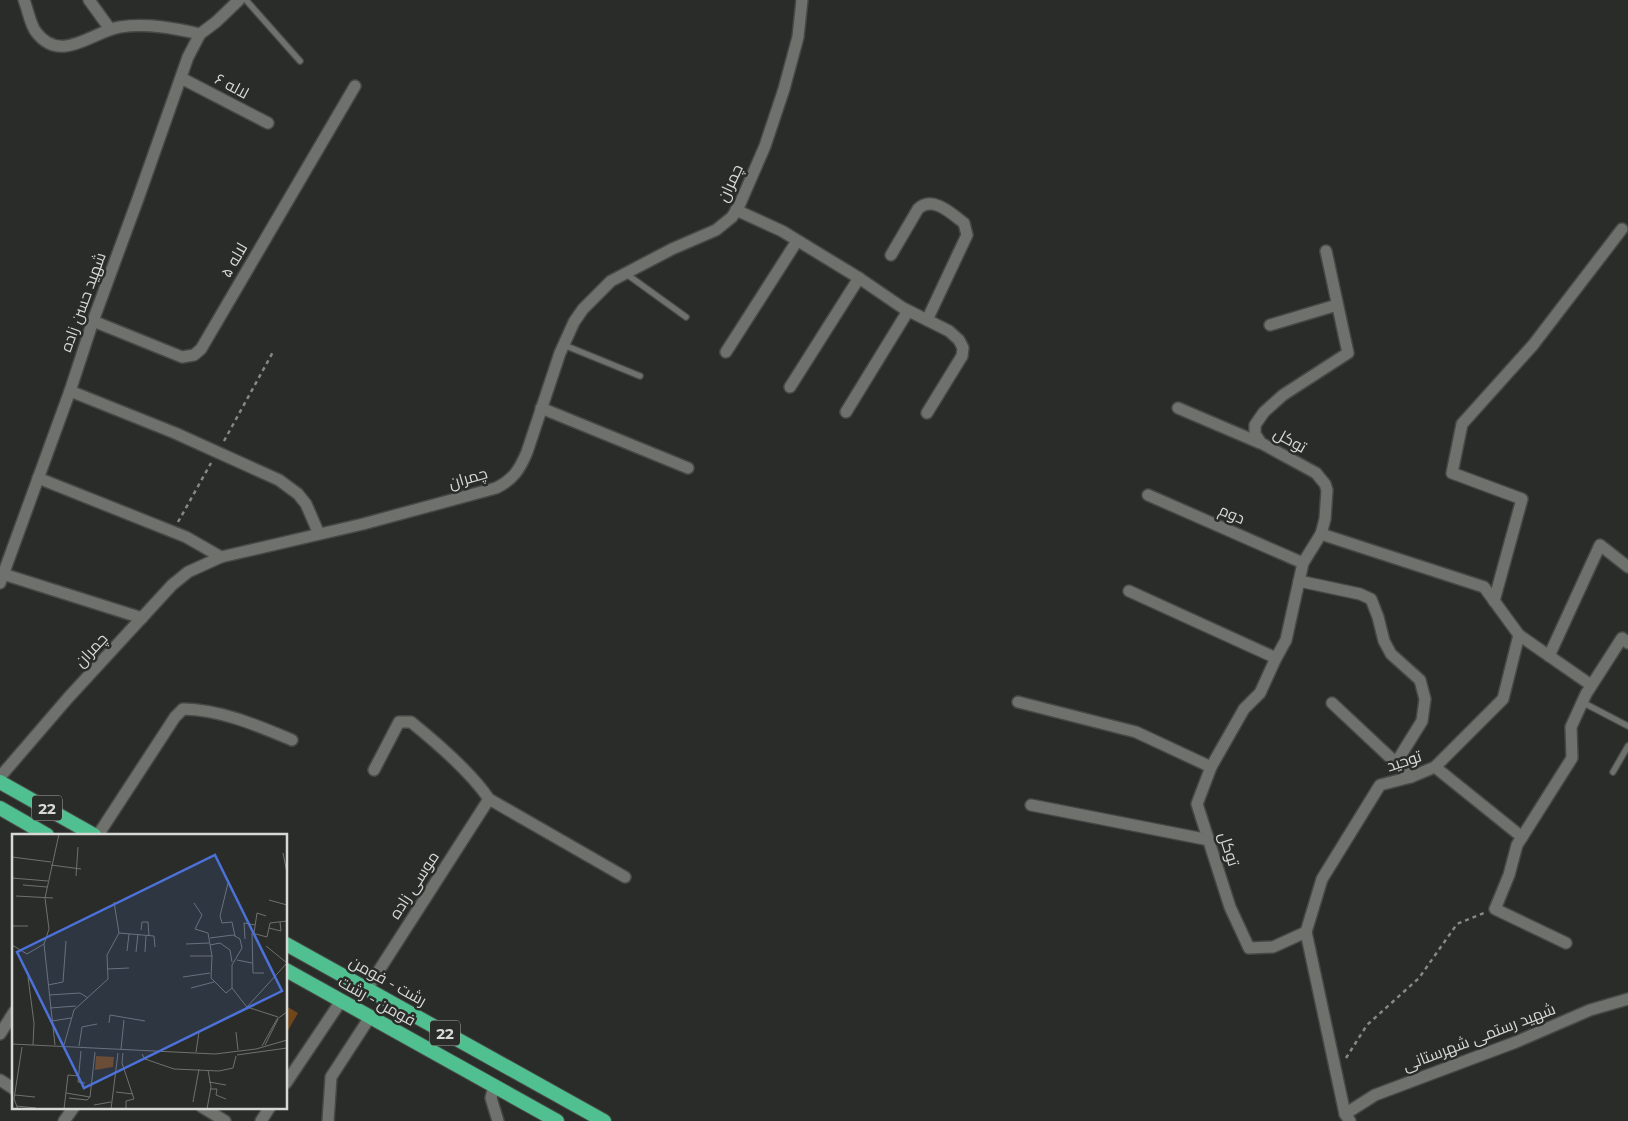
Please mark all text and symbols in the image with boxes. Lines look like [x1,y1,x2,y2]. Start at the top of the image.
street label: لاله ۶ [212,69,252,103]
street label: چمران [713,161,749,206]
street label: لاله ۵ [217,239,251,281]
street label: شهید حسن زاده [56,250,111,355]
street label: توکل [1270,423,1310,458]
street label: چمران [446,463,490,494]
street label: دوم [1215,500,1248,530]
street label: چمران [71,629,113,672]
street label: توحید [1384,746,1425,776]
road number: 22 [32,796,62,820]
street label: توکل [1214,830,1244,869]
inset map [12,834,288,1108]
street label: موسی زاده [385,848,444,923]
street label: رشت - فومن [346,952,430,1011]
street label: فومن - رشت [335,972,419,1031]
street label: شهید رستمی شهرستانی [1400,999,1558,1076]
road number: 22 [430,1020,460,1046]

